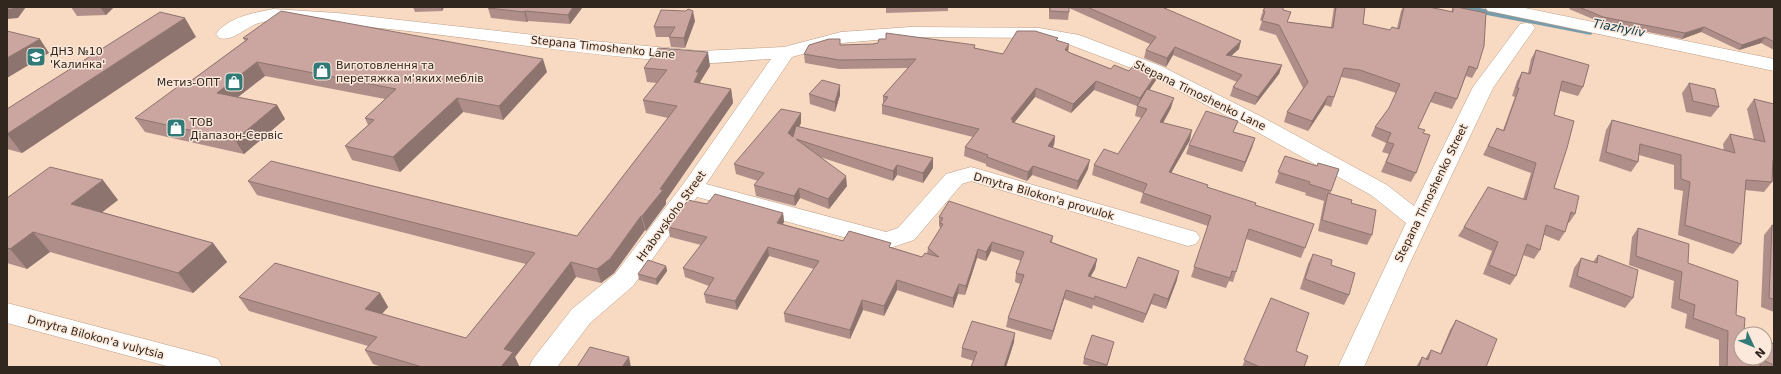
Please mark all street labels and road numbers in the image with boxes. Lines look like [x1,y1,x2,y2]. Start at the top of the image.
street label: Stepana Timoshenko Lane [530,33,676,62]
street label: Stepana Timoshenko Lane [1132,58,1268,133]
street label: Stepana Timoshenko Street [1392,121,1471,264]
street label: Hrabovskoho Street [634,168,709,264]
street label: Dmytra Bilokon'a provulok [972,170,1116,223]
street label: Dmytra Bilokon'a vulytsia [26,313,166,362]

